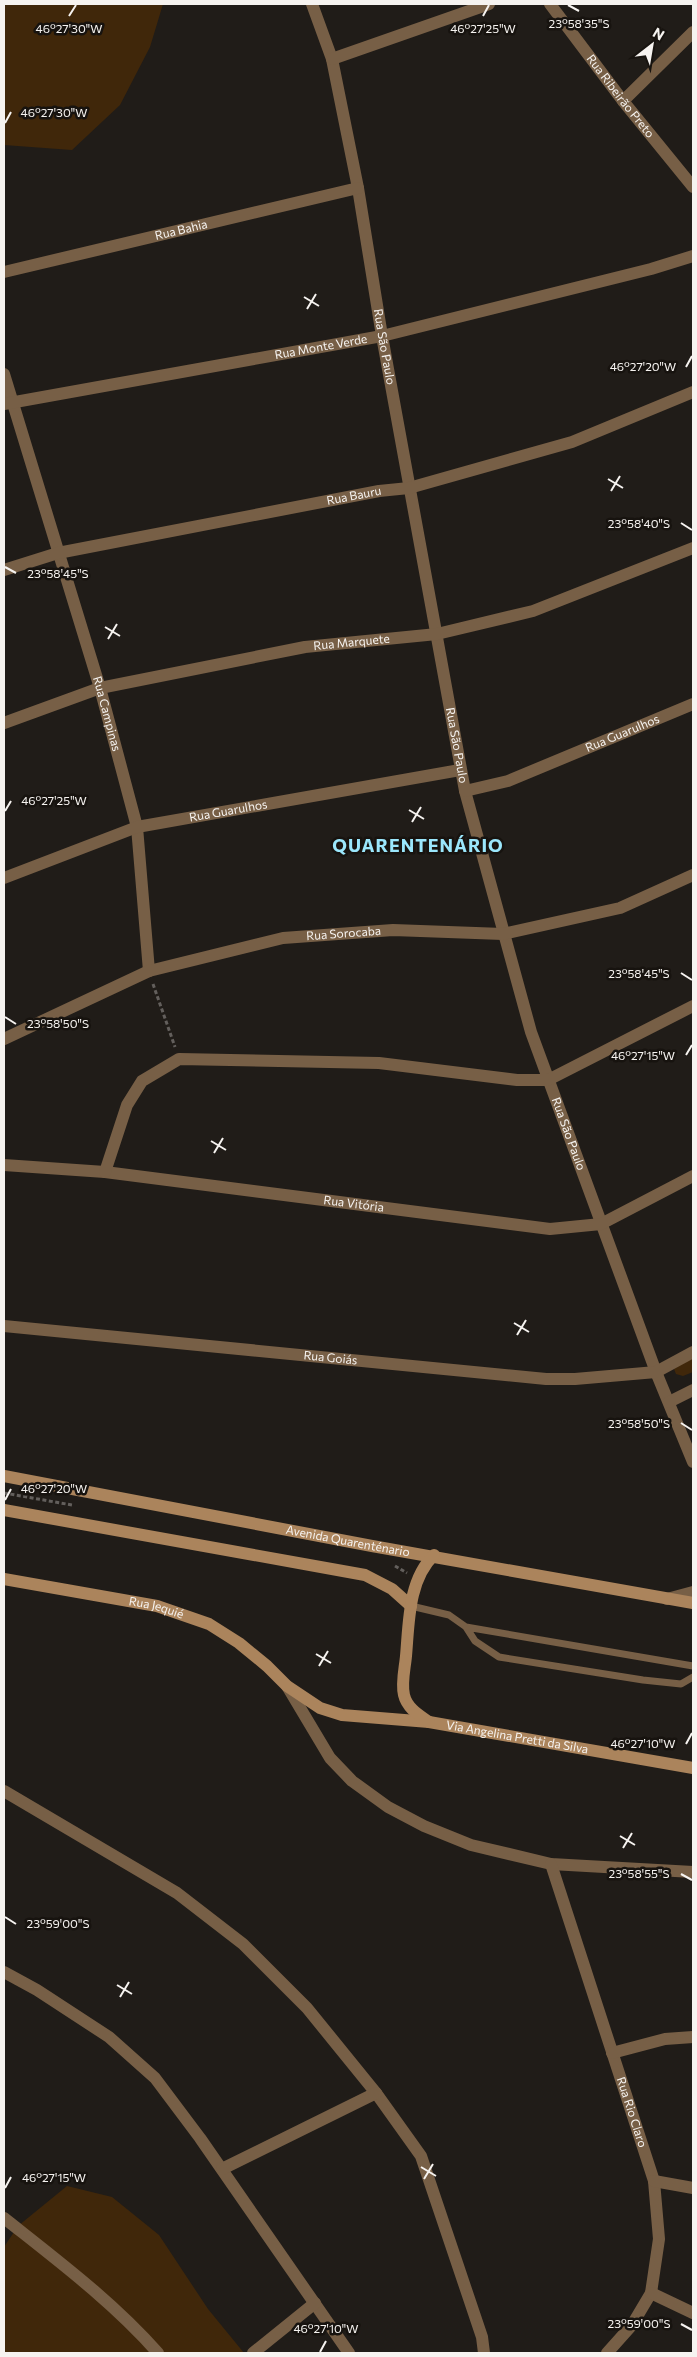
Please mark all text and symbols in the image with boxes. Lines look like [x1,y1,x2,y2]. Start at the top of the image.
text: 23°58'35"S [549,16,609,30]
north arrow [627,20,677,70]
text: 46°27'30"W [36,21,102,35]
text: 46°27'25"W [450,21,516,35]
text: N [650,23,668,43]
street label: Rua Ribeirão Preto [584,51,658,140]
text: 46°27'30"W [21,105,87,119]
street label: Rua Bahia [153,216,209,242]
street label: Rua São Paulo [372,308,399,386]
street label: Rua Monte Verde [273,331,368,361]
text: 46°27'20"W [610,359,676,373]
street label: Rua Bauru [325,483,382,507]
text: 23°58'40"S [608,516,670,530]
text: 23°58'45"S [27,566,89,580]
street label: Rua Marquete [313,631,390,652]
street label: Rua Campinas [91,674,125,753]
street label: Rua São Paulo [444,706,471,784]
street label: Rua Guarulhos [583,711,661,754]
text: 46°27'25"W [21,793,87,807]
street label: Rua Guarulhos [188,796,268,824]
district label: QUARENTENÁRIO [332,834,504,856]
street label: Rua Sorocaba [306,923,381,942]
text: 23°58'45"S [608,966,670,980]
text: 23°58'50"S [27,1016,89,1030]
text: 46°27'15"W [611,1048,675,1062]
street label: Rua São Paulo [550,1095,589,1172]
street label: Rua Vitória [323,1192,385,1214]
street label: Rua Goiás [303,1347,358,1367]
text: 23°58'50"S [608,1416,670,1430]
text: 46°27'20"W [21,1481,87,1495]
street label: Avenida Quarenténario [285,1522,411,1559]
street label: Rua Jequié [128,1593,186,1621]
street label: Via Angelina Pretti da Silva [445,1717,590,1756]
text: 46°27'10"W [610,1736,676,1750]
text: 23°58'55"S [608,1866,670,1880]
text: 23°59'00"S [27,1916,89,1930]
street label: Rua Rio Claro [615,2075,651,2149]
text: 46°27'15"W [22,2170,86,2184]
text: 23°59'00"S [608,2316,670,2330]
text: 46°27'10"W [293,2321,359,2335]

